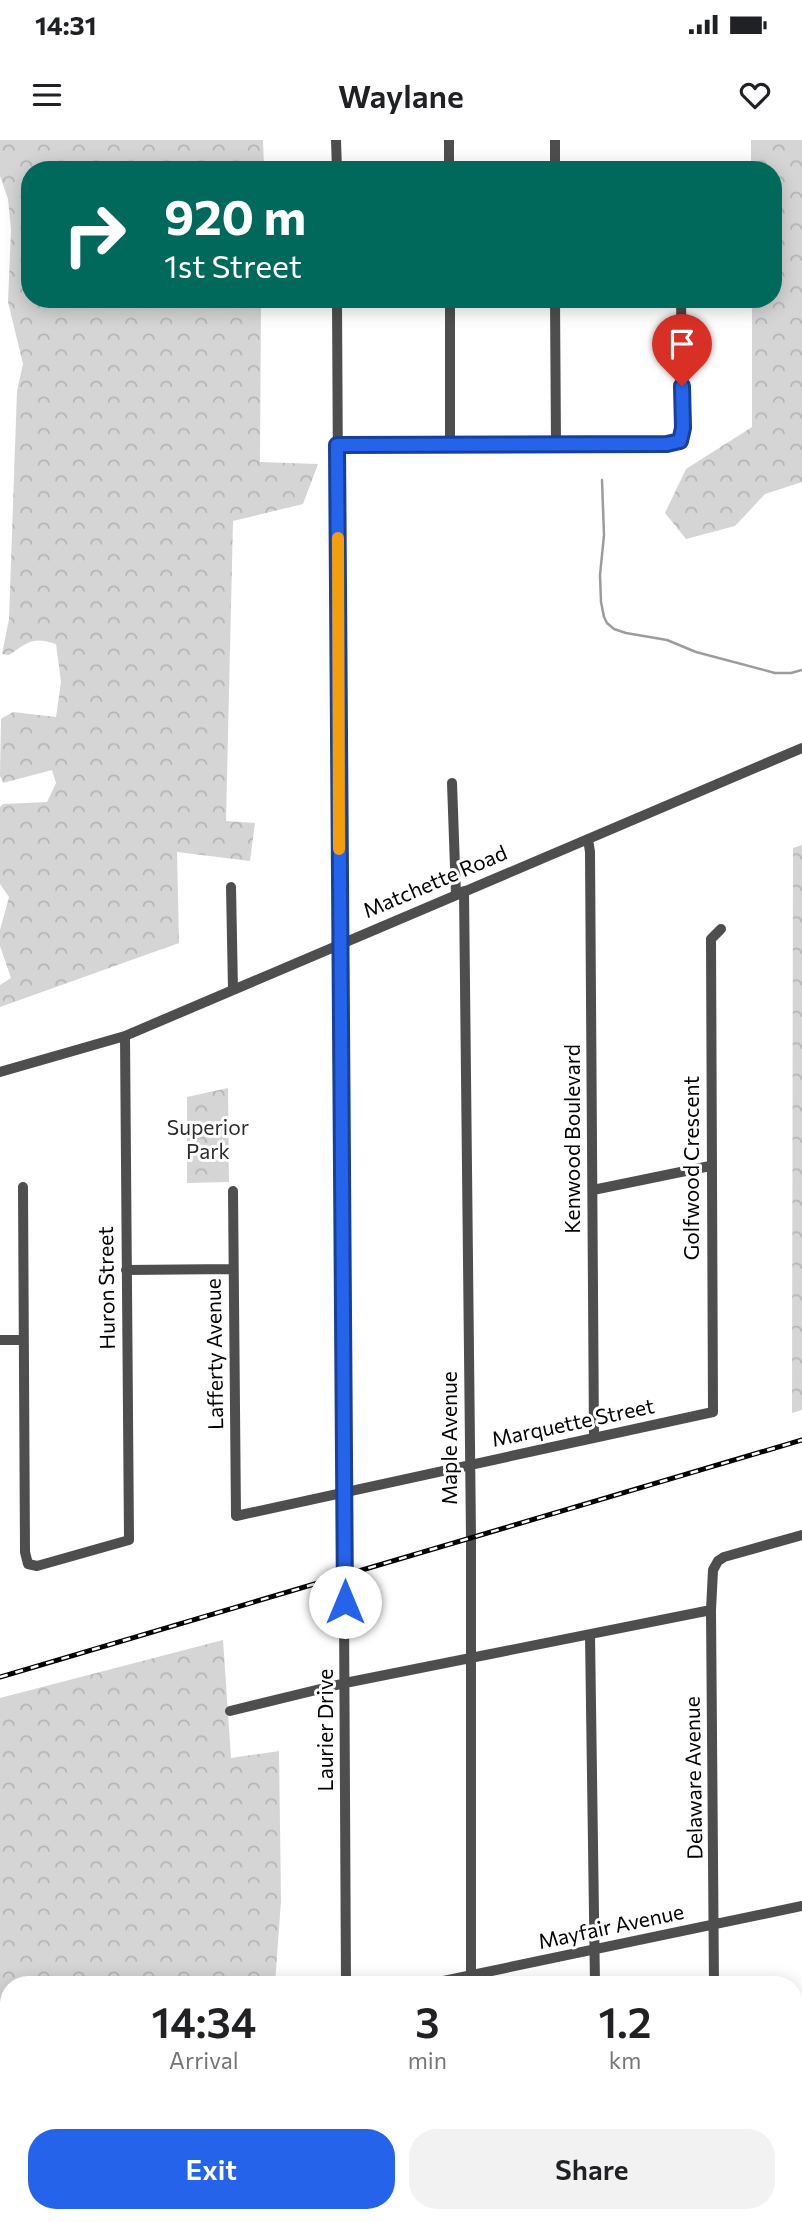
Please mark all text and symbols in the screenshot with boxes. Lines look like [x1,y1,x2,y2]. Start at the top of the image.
text: 14:31 [35,9,97,40]
text: Waylane [338,75,464,115]
icon: menu [28,76,66,114]
icon: heart [736,76,774,114]
text: 920 m [164,185,306,245]
icon: right [49,189,140,280]
text: 1st Street [164,245,302,285]
pin [652,314,712,386]
icon: arrive [663,325,701,363]
street label: Matchette Road [359,839,510,922]
street label: Kenwood Boulevard [559,1044,584,1234]
street label: Golfwood Crescent [678,1076,703,1260]
park label: Superior Park [167,1114,249,1163]
street label: Huron Street [92,1226,119,1350]
street label: Lafferty Avenue [200,1278,227,1430]
street label: Maple Avenue [436,1371,461,1505]
street label: Marquette Street [489,1392,656,1451]
position arrow [308,1565,382,1639]
street label: Laurier Drive [312,1669,337,1791]
street label: Delaware Avenue [679,1696,706,1860]
street label: Mayfair Avenue [536,1898,686,1953]
text: 14:34 [151,1995,256,2047]
text: 3 [415,1995,440,2047]
text: 1.2 [598,1995,652,2047]
text: Arrival [169,2046,239,2074]
text: min [408,2046,447,2074]
text: km [609,2046,641,2074]
button: Exit [28,2129,395,2209]
button: Share [409,2129,775,2209]

